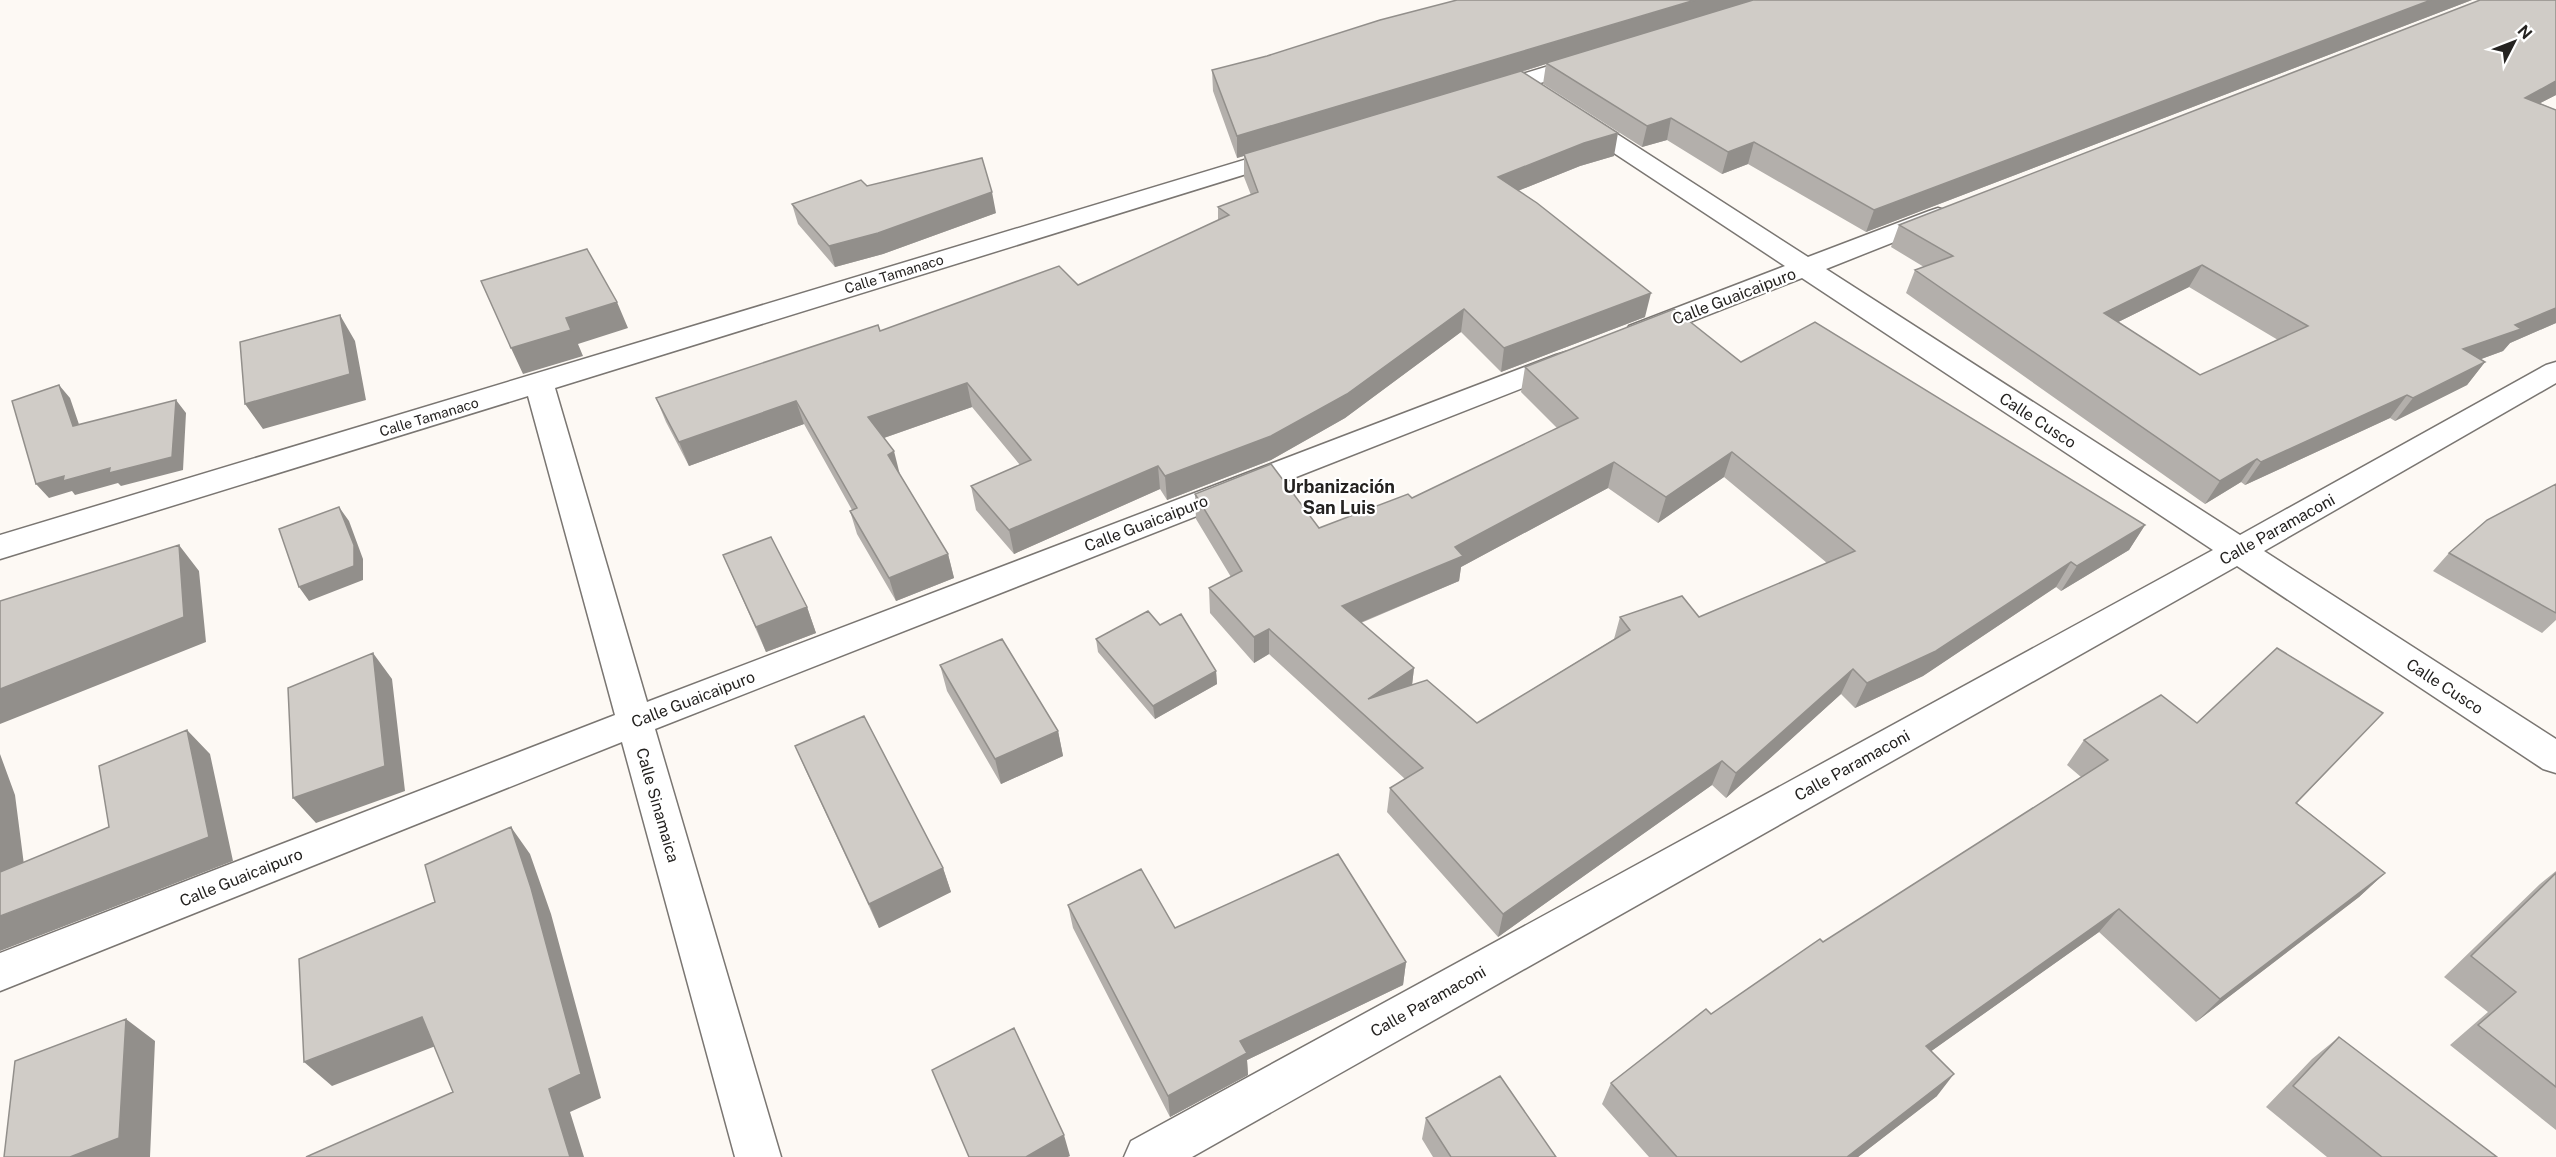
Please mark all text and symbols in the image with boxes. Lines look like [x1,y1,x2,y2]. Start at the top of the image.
north arrow [2484,12,2544,72]
text: N [2514,21,2536,43]
street label: Calle Tamanaco [843,251,946,297]
street label: Calle Guaicaipuro [1670,264,1799,329]
street label: Calle Cusco [1996,389,2080,452]
street label: Calle Tamanaco [378,394,481,440]
district label: Urbanización San Luis [1283,476,1395,518]
street label: Calle Paramaconi [2216,490,2338,569]
street label: Calle Guaicaipuro [1082,491,1211,556]
street label: Calle Cusco [2403,655,2487,718]
street label: Calle Guaicaipuro [629,667,758,732]
street label: Calle Paramaconi [1791,726,1913,805]
street label: Calle Sinamaica [632,746,683,865]
street label: Calle Guaicaipuro [177,844,306,911]
street label: Calle Paramaconi [1367,962,1489,1041]

